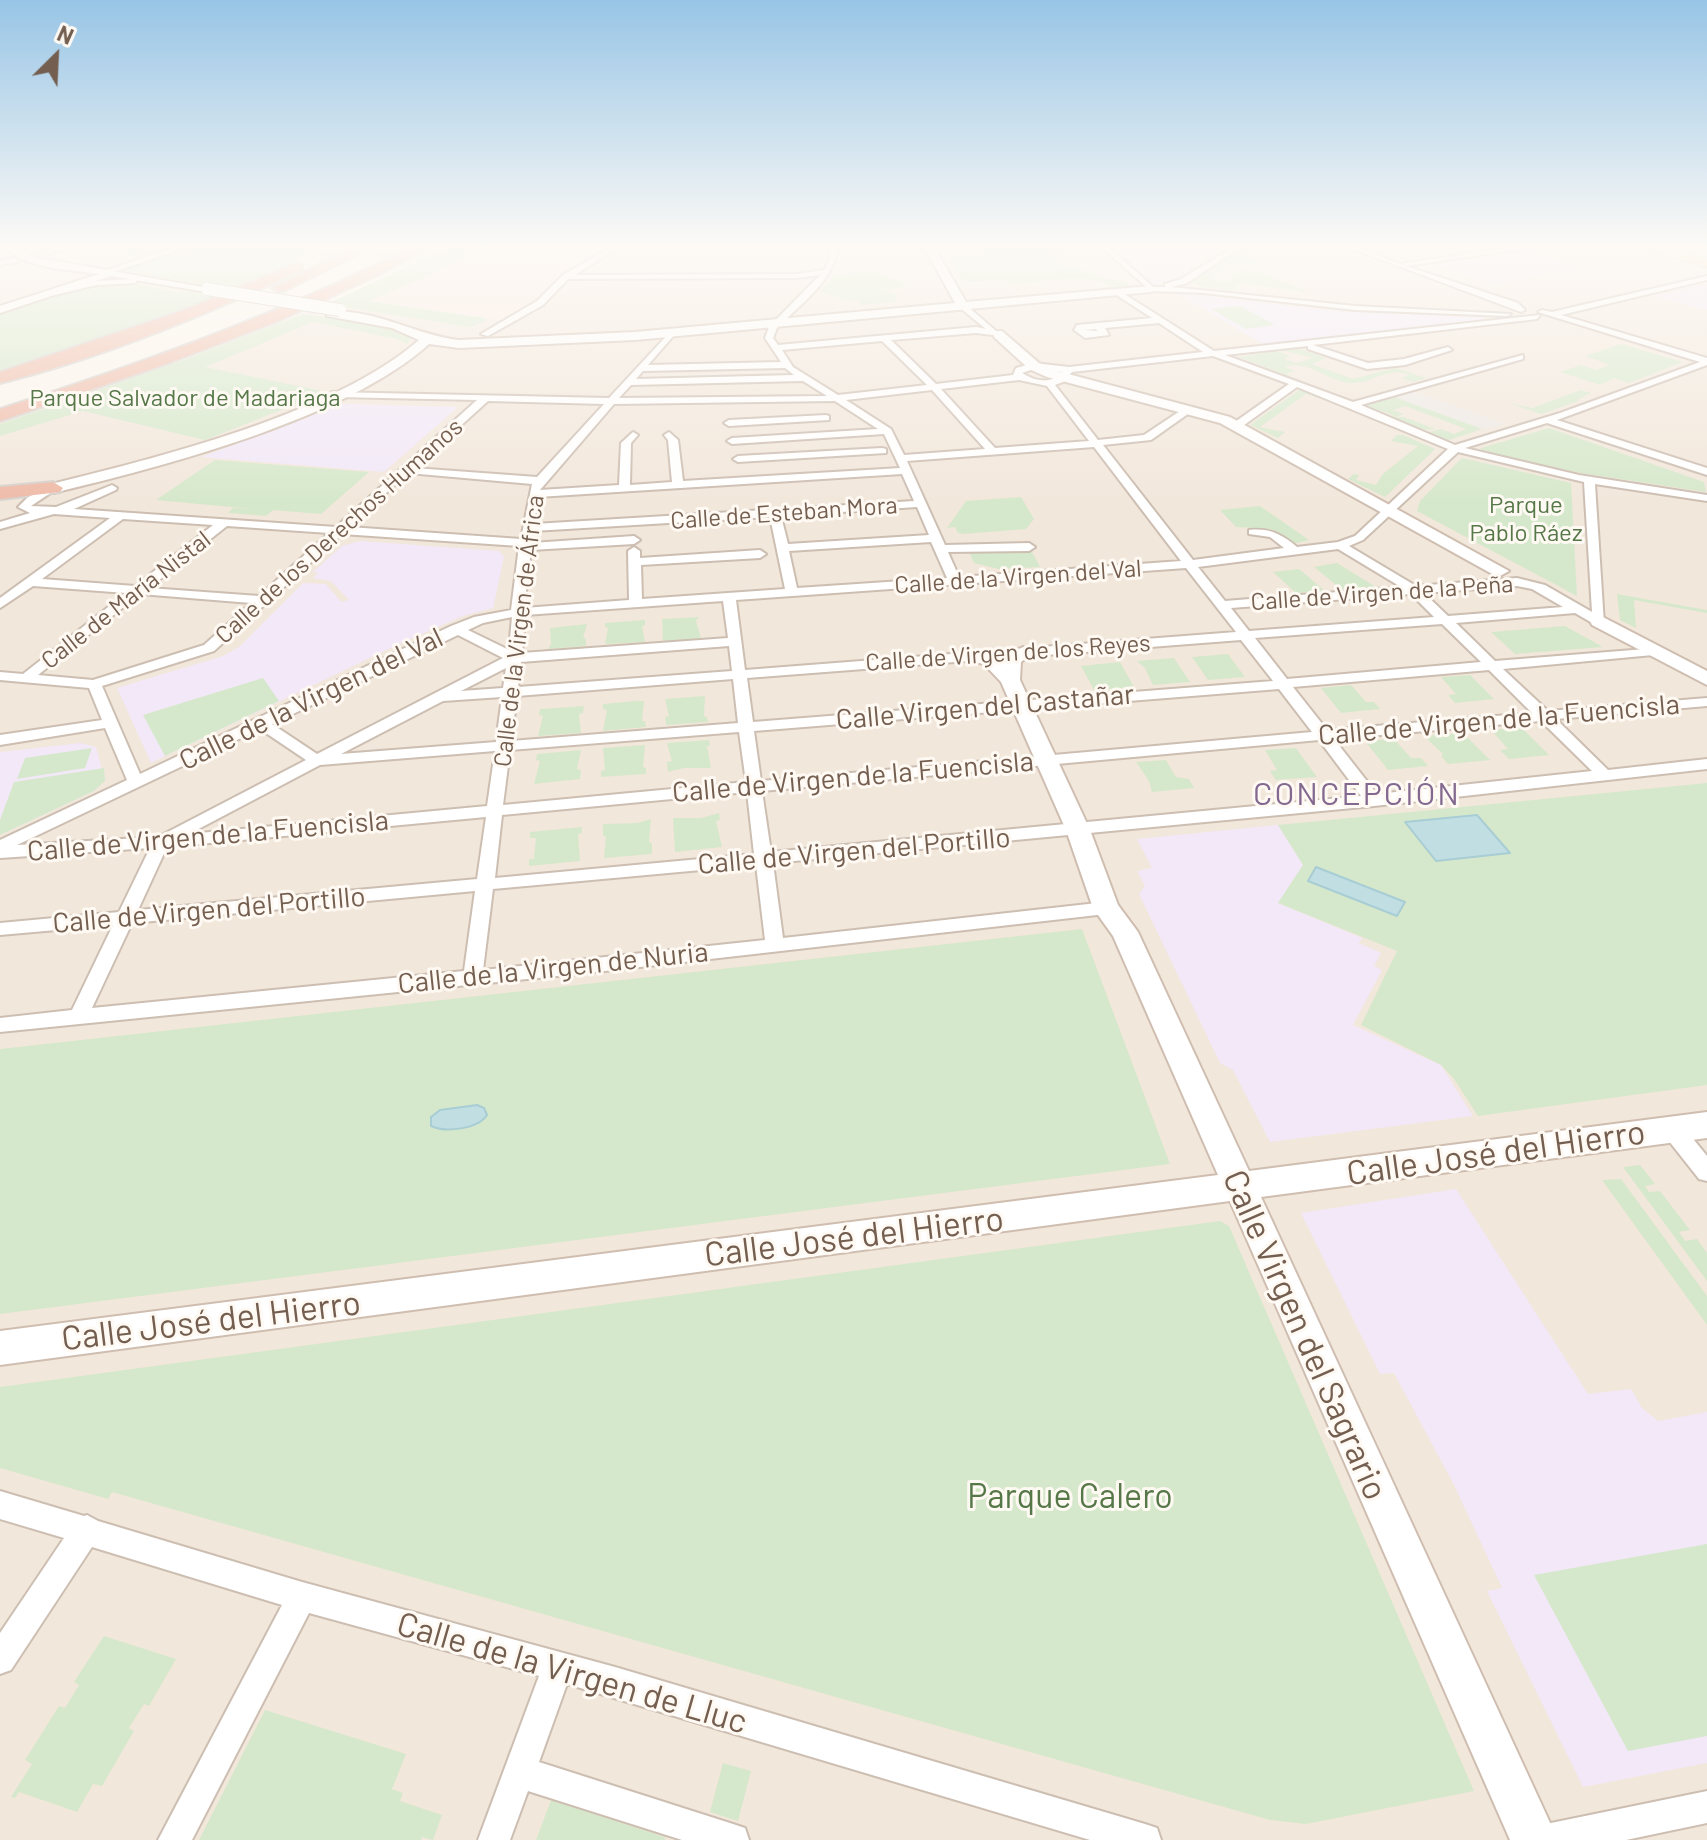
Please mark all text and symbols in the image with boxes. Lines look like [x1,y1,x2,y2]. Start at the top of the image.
north arrow [16,16,96,96]
text: N [54,19,78,49]
park label: Parque Salvador de Madariaga [29,384,341,412]
street label: Calle de los Derechos Humanos [209,412,469,650]
street label: Calle de Esteban Mora [670,491,898,535]
park label: Parque Pablo Ráez [1469,491,1583,547]
street label: Calle de la Virgen de África [488,493,550,769]
street label: Calle de María Nistal [36,525,216,675]
street label: Calle de la Virgen del Val [893,554,1143,600]
street label: Calle de Virgen de la Peña [1250,569,1514,617]
street label: Calle de la Virgen del Val [174,621,448,777]
street label: Calle de Virgen de los Reyes [865,629,1151,677]
street label: Calle Virgen del Castañar [834,677,1136,737]
street label: Calle de Virgen de la Fuencisla [1317,687,1681,753]
street label: Calle de Virgen de la Fuencisla [671,744,1035,810]
district label: CONCEPCIÓN [1253,775,1461,813]
street label: Calle de Virgen de la Fuencisla [26,803,390,869]
street label: Calle de Virgen del Portillo [696,821,1012,881]
street label: Calle de Virgen del Portillo [51,880,367,940]
street label: Calle de la Virgen de Nuria [396,935,710,1001]
street label: Calle José del Hierro [1344,1112,1648,1194]
street label: Calle Virgen del Sagrario [1214,1164,1396,1506]
street label: Calle José del Hierro [702,1198,1006,1276]
street label: Calle José del Hierro [59,1282,363,1360]
park label: Parque Calero [967,1477,1173,1517]
street label: Calle de la Virgen de Lluc [392,1603,752,1743]

